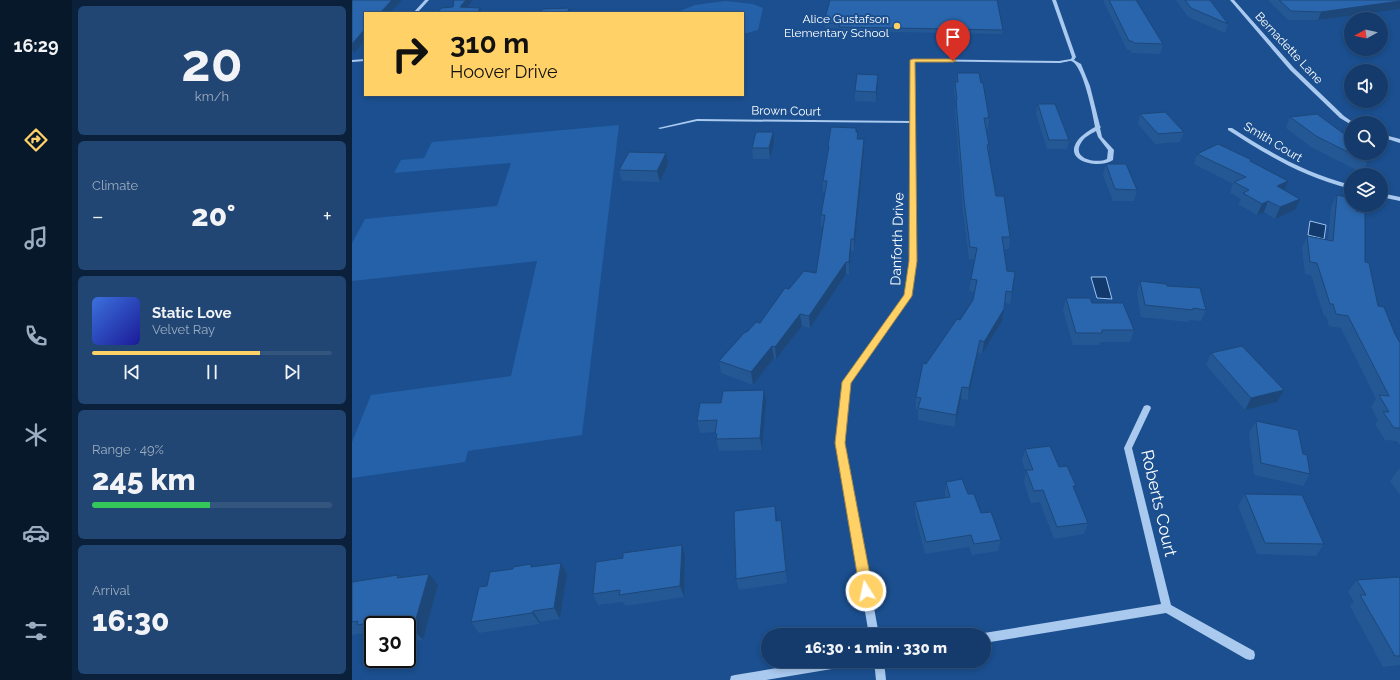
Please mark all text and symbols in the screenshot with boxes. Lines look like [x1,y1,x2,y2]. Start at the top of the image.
street label: Bernadette Lane [1252,9,1326,87]
place label: Alice Gustafson Elementary School [784,12,890,40]
north arrow [1344,12,1388,56]
map controls [1344,12,1388,212]
pin [936,20,970,61]
marker: Alice Gustafson Elementary School [892,21,902,31]
icon: arrive [942,26,964,48]
text: 310 m [450,27,529,60]
icon: right [384,28,436,80]
text: 20 [181,32,243,93]
text: 16:29 [13,35,59,56]
text: Hoover Drive [450,61,558,82]
button: sound [1344,64,1388,108]
text: km/h [195,89,229,104]
street label: Brown Court [751,103,821,119]
button: search [1344,116,1388,160]
street label: Smith Court [1241,119,1305,165]
icon: directions [22,126,50,154]
button: layers [1344,168,1388,212]
text: Climate [92,178,138,193]
street label: Danforth Drive [887,192,907,286]
text: 20° [191,198,235,233]
text: − [92,203,104,229]
text: + [323,203,332,229]
icon: music [22,224,50,252]
text: Static Love [152,304,231,322]
icon: phone [22,322,50,350]
text: Velvet Ray [152,322,215,337]
icon: previous [121,361,143,383]
icon: pause [201,361,223,383]
icon: next [281,361,303,383]
icon: climate [22,421,50,449]
text: Range · 49% [92,442,164,457]
street label: Roberts Court [1137,448,1181,559]
text: 245 km [92,462,196,497]
icon: car [22,519,50,547]
position arrow [845,570,887,612]
text: Arrival [92,583,130,598]
text: 16:30 [92,603,170,638]
speed limit sign: 30 [364,616,416,668]
icon: filters [22,617,50,645]
text: 16:30 · 1 min · 330 m [805,639,947,657]

